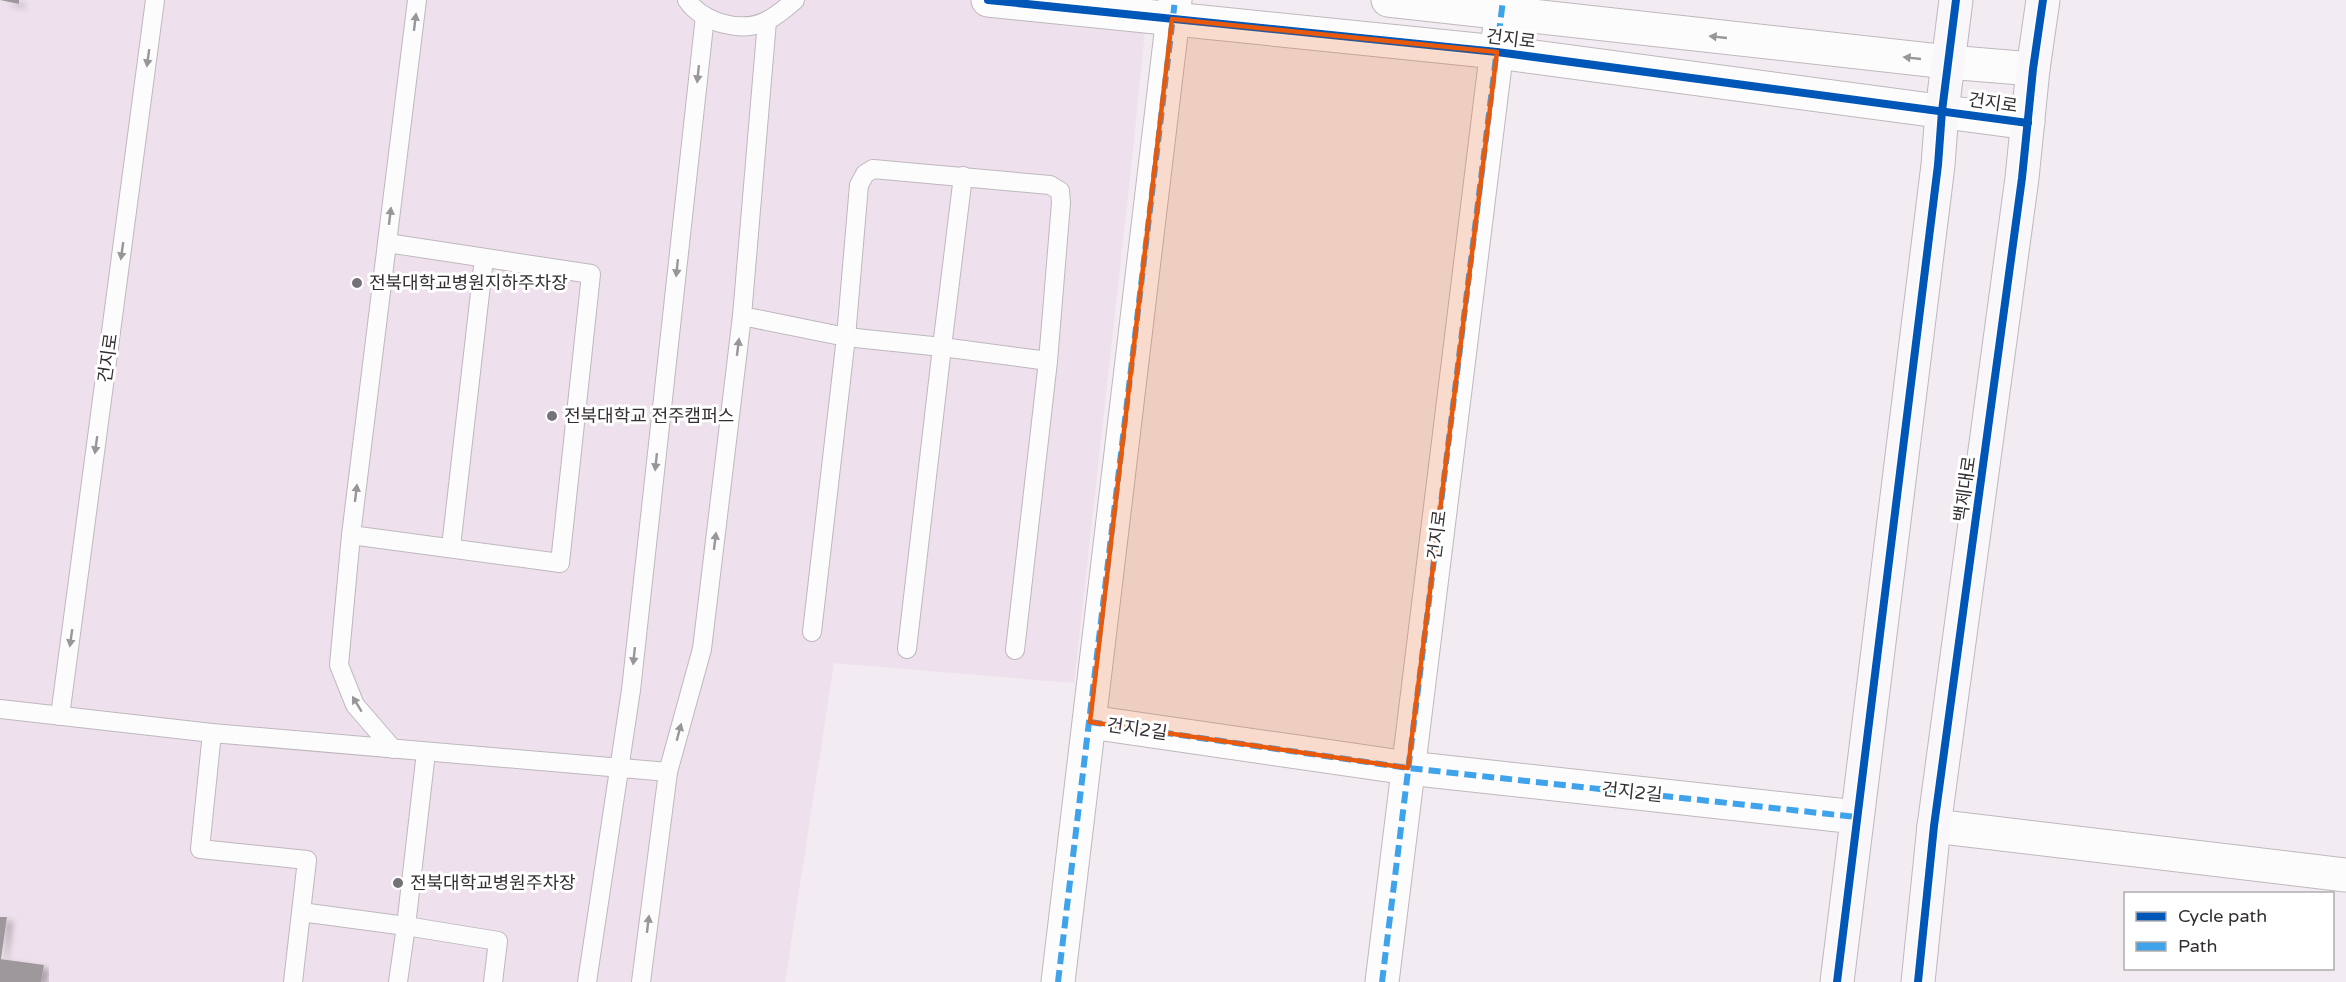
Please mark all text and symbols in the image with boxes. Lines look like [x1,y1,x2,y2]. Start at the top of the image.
one-way arrow [410,13,419,32]
street label: 건지로 [1485,25,1537,53]
one-way arrow [1709,32,1728,42]
one-way arrow [143,49,152,68]
one-way arrow [1903,53,1922,63]
one-way arrow [694,65,703,84]
street label: 건지로 [1967,89,2019,117]
one-way arrow [386,206,395,225]
one-way arrow [117,242,127,261]
one-way arrow [672,259,682,278]
place label: 전북대학교병원지하주차장 [369,272,568,294]
marker: 전북대학교병원지하주차장 [350,276,364,290]
street label: 건지로 [94,332,122,384]
one-way arrow [733,337,743,356]
place label: 전북대학교 전주캠퍼스 [564,405,734,427]
marker: 전북대학교 전주캠퍼스 [545,409,559,423]
one-way arrow [92,435,101,454]
one-way arrow [651,453,661,472]
street label: 백제대로 [1949,455,1981,523]
one-way arrow [351,483,361,502]
street label: 건지로 [1423,509,1451,561]
one-way arrow [710,531,720,550]
one-way arrow [66,629,75,648]
one-way arrow [630,647,639,666]
one-way arrow [351,696,362,712]
street label: 건지2길 [1105,714,1169,744]
one-way arrow [675,723,685,741]
street label: 건지2길 [1601,778,1663,806]
place label: 전북대학교병원주차장 [410,872,576,894]
marker: 전북대학교병원주차장 [391,876,405,890]
legend [2124,892,2334,970]
text: Cycle path [2178,905,2267,927]
one-way arrow [644,914,653,933]
text: Path [2178,935,2217,957]

